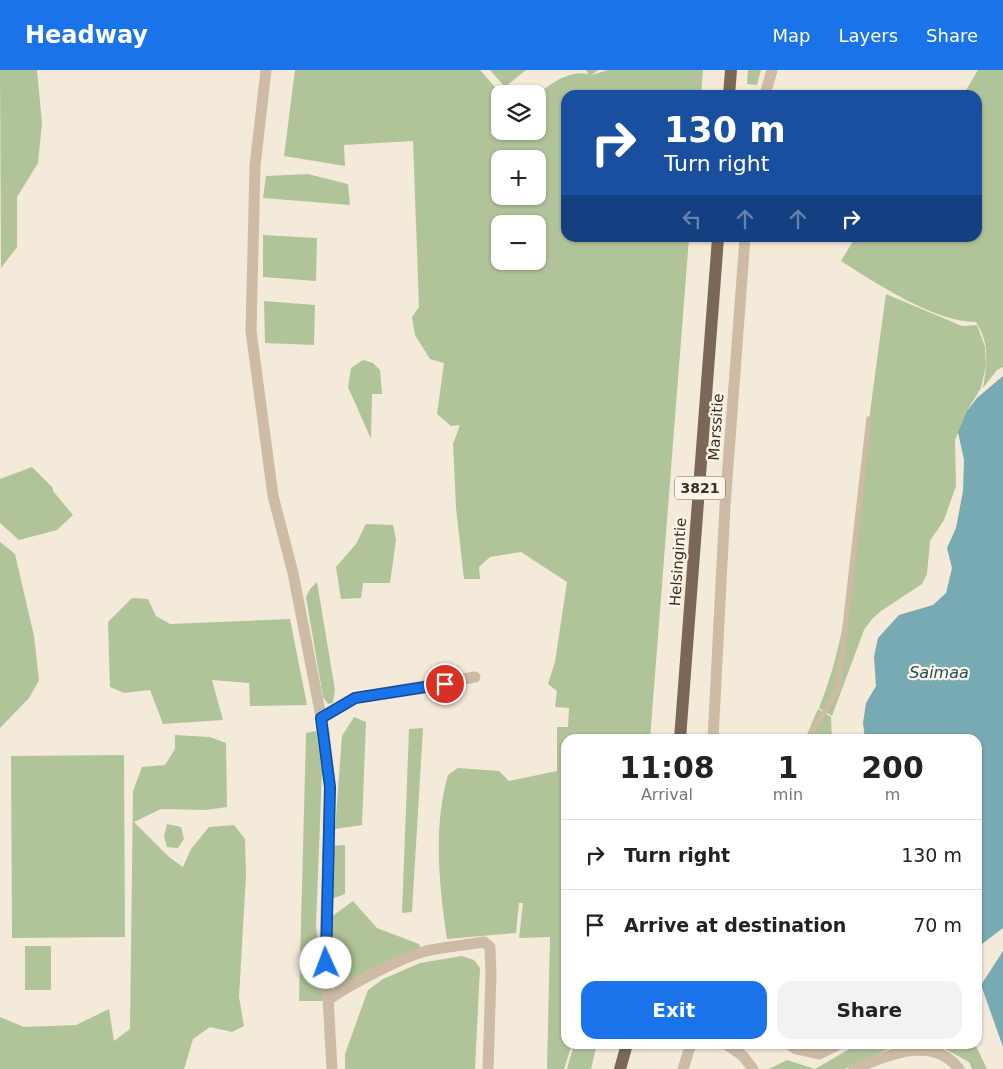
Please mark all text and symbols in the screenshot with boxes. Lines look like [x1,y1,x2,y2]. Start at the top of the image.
text: Headway [25,21,148,49]
text: Map [772,25,810,46]
text: Layers [838,25,898,46]
text: Share [926,25,978,46]
map controls [491,85,546,270]
button: layers [491,85,546,140]
icon: right [581,110,646,175]
text: 130 m [664,110,786,150]
button: + [491,150,546,205]
text: Turn right [664,151,769,176]
icon: left [678,205,706,233]
icon: ahead [731,205,759,233]
icon: ahead [784,205,812,233]
icon: right [837,205,865,233]
button: − [491,215,546,270]
street label: Marssitie [705,393,727,461]
road number: 3821 [675,476,725,499]
street label: Helsingintie [666,517,690,607]
pin [424,663,466,705]
water label: Saimaa [909,663,969,682]
icon: arrive [431,670,459,698]
text: 11:08 [619,750,715,785]
text: 1 [777,750,798,785]
text: 200 [861,750,924,785]
text: Arrival [641,785,693,804]
text: min [773,785,803,804]
text: m [885,785,900,804]
icon: right [581,841,609,869]
text: Turn right [624,844,730,866]
text: 130 m [901,844,962,866]
icon: arrive [581,911,609,939]
text: Arrive at destination [624,914,846,936]
text: 70 m [913,914,962,936]
position arrow [299,936,351,988]
button: Exit [581,981,767,1039]
button: Share [777,981,962,1039]

